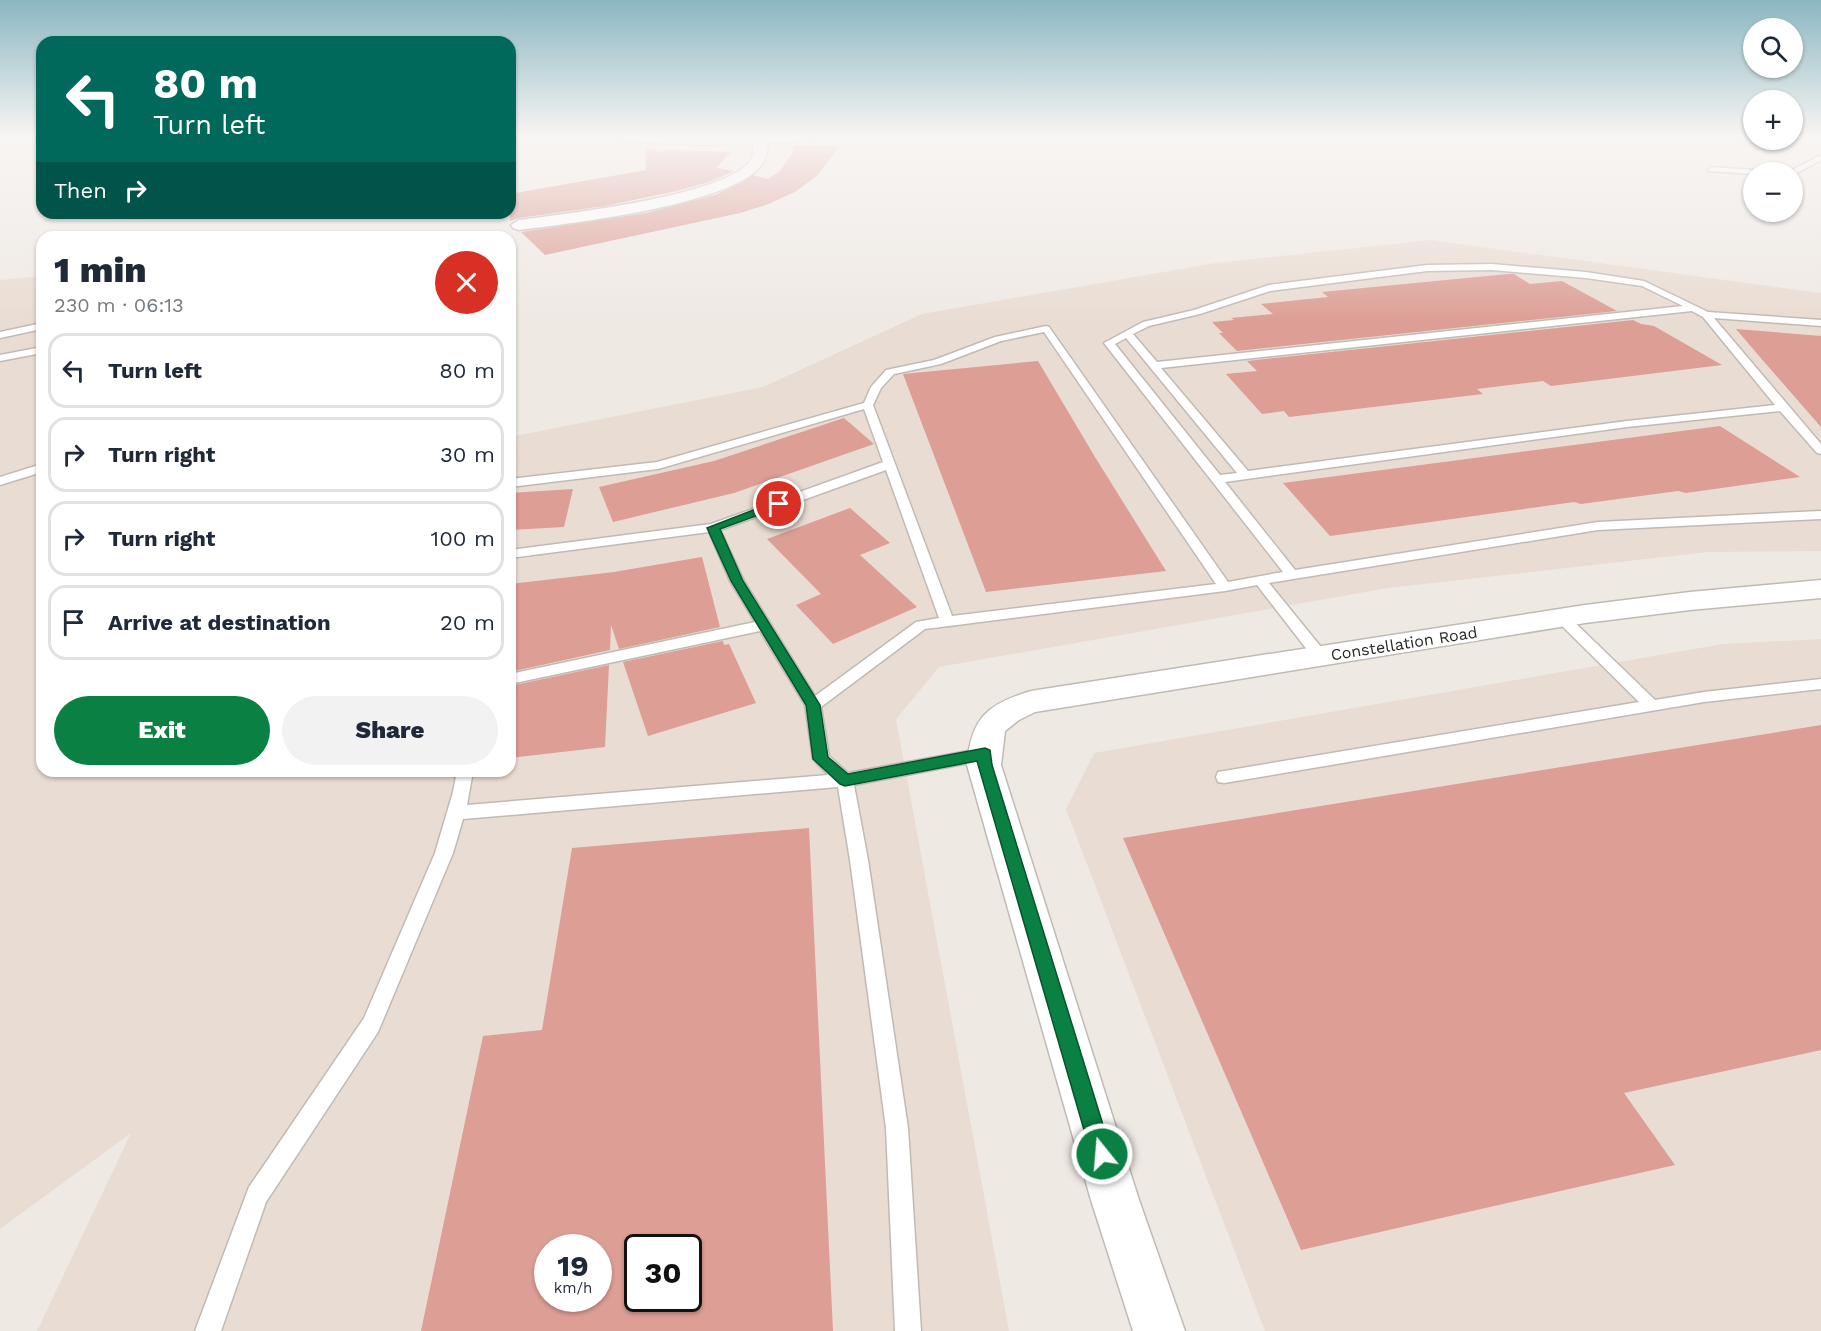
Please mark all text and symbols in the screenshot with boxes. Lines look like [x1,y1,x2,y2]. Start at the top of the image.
map controls [1743,18,1803,222]
button: search [1743,18,1803,78]
text: 80 m [153,59,258,108]
icon: left [54,60,132,138]
button: + [1743,90,1803,150]
text: Turn left [153,109,265,141]
button: − [1743,162,1803,222]
icon: right [119,174,152,207]
text: Then [54,178,107,203]
text: 1 min [54,249,147,291]
button: close [435,251,498,314]
text: 230 m · 06:13 [54,293,184,317]
icon: left [57,354,90,387]
text: Turn left [108,358,202,383]
text: 80 m [439,358,495,383]
icon: right [57,438,90,471]
text: Turn right [108,442,215,467]
text: 30 m [440,442,495,467]
pin [753,478,804,529]
icon: arrive [762,487,795,520]
icon: right [57,522,90,555]
text: Turn right [108,526,215,551]
text: 100 m [431,526,495,551]
icon: arrive [57,606,90,639]
text: Arrive at destination [108,610,331,635]
text: 20 m [440,610,495,635]
street label: Constellation Road [1329,623,1479,664]
button: Exit [54,696,270,765]
button: Share [282,696,498,765]
position arrow [1070,1122,1134,1186]
speed limit sign: 30 [624,1234,702,1312]
text: 19 [557,1248,589,1283]
text: km/h [554,1279,592,1297]

